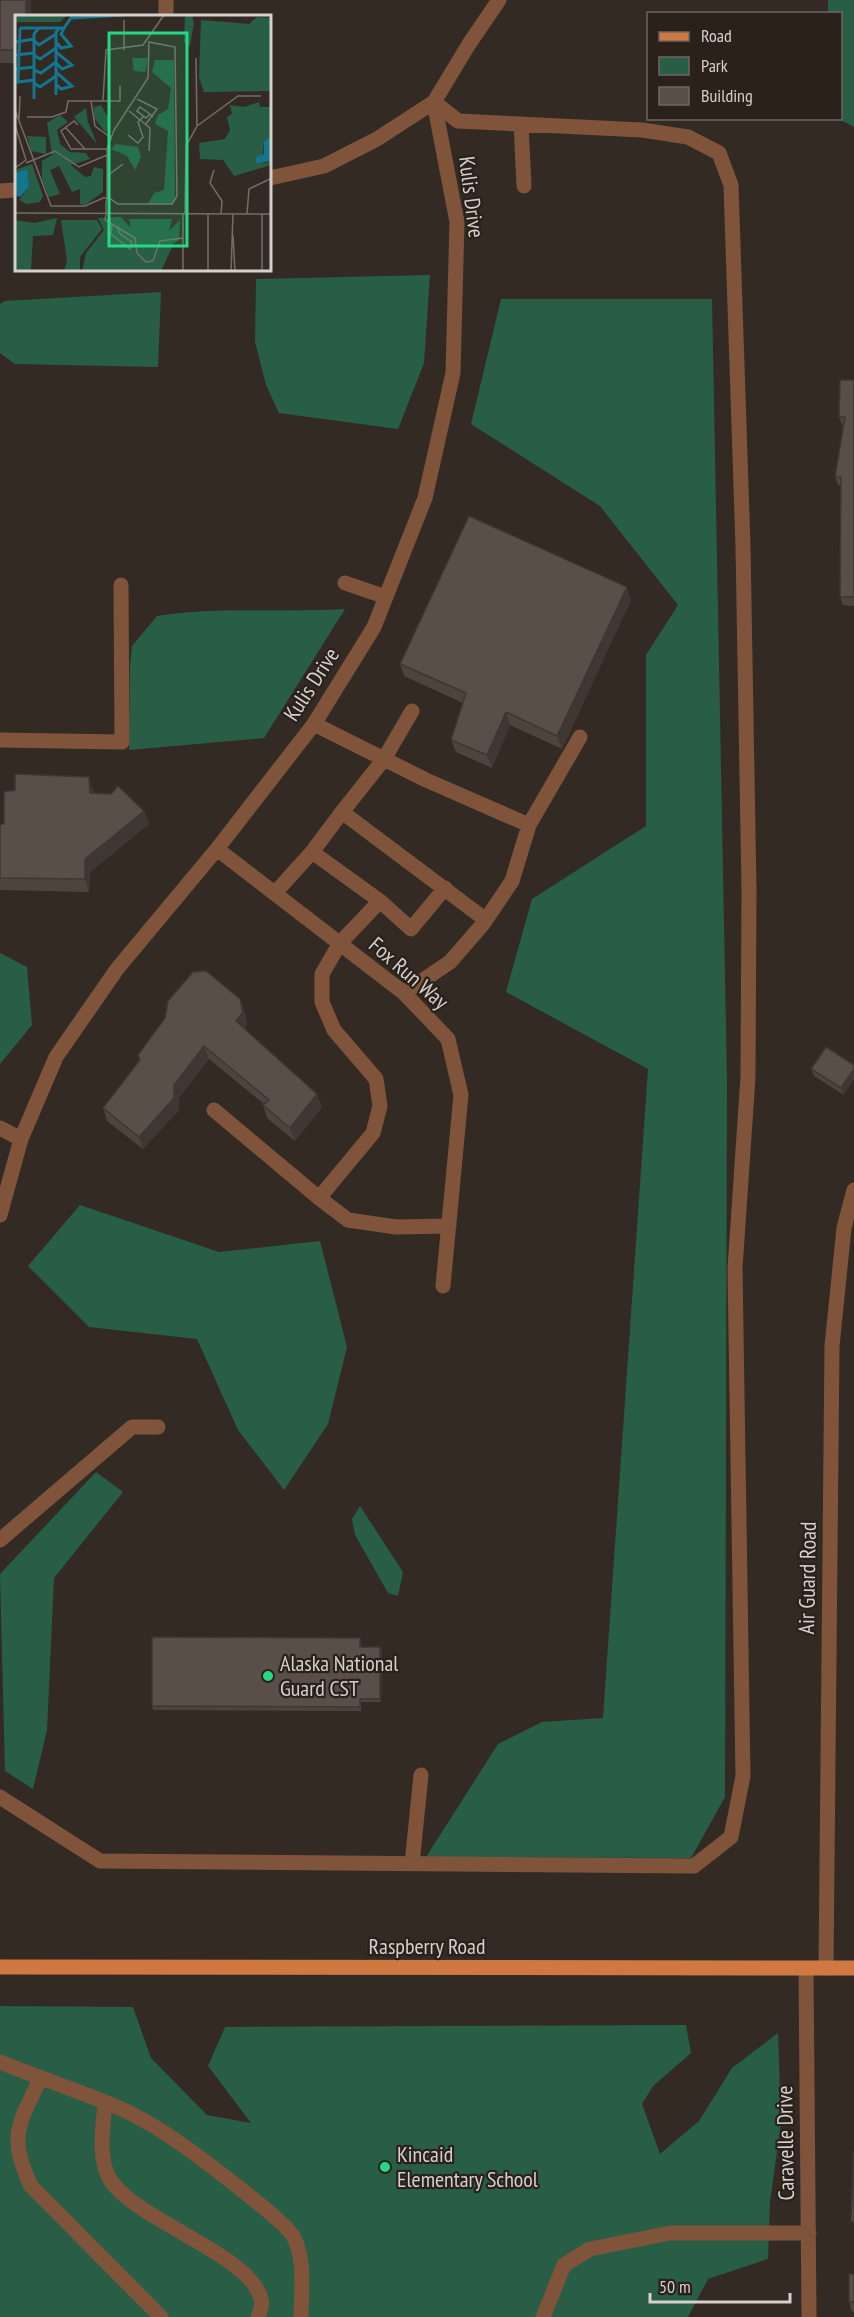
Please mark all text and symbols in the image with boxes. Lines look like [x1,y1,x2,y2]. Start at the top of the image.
legend [647,12,842,120]
inset map [15,15,272,272]
text: Road [701,24,732,47]
text: Park [701,54,728,77]
text: Building [701,84,753,107]
street label: Kulis Drive [453,155,491,239]
street label: Kulis Drive [277,642,345,726]
street label: Fox Run Way [363,931,455,1016]
street label: Air Guard Road [792,1521,822,1635]
place label: Alaska National Guard CST [280,1649,399,1702]
marker: Alaska National Guard CST [261,1669,275,1683]
street label: Raspberry Road [369,1932,485,1960]
street label: Caravelle Drive [770,2085,800,2201]
place label: Kincaid Elementary School [397,2140,539,2193]
marker: Kincaid Elementary School [378,2160,392,2174]
scale bar [650,2266,790,2304]
text: 50 m [659,2275,691,2298]

